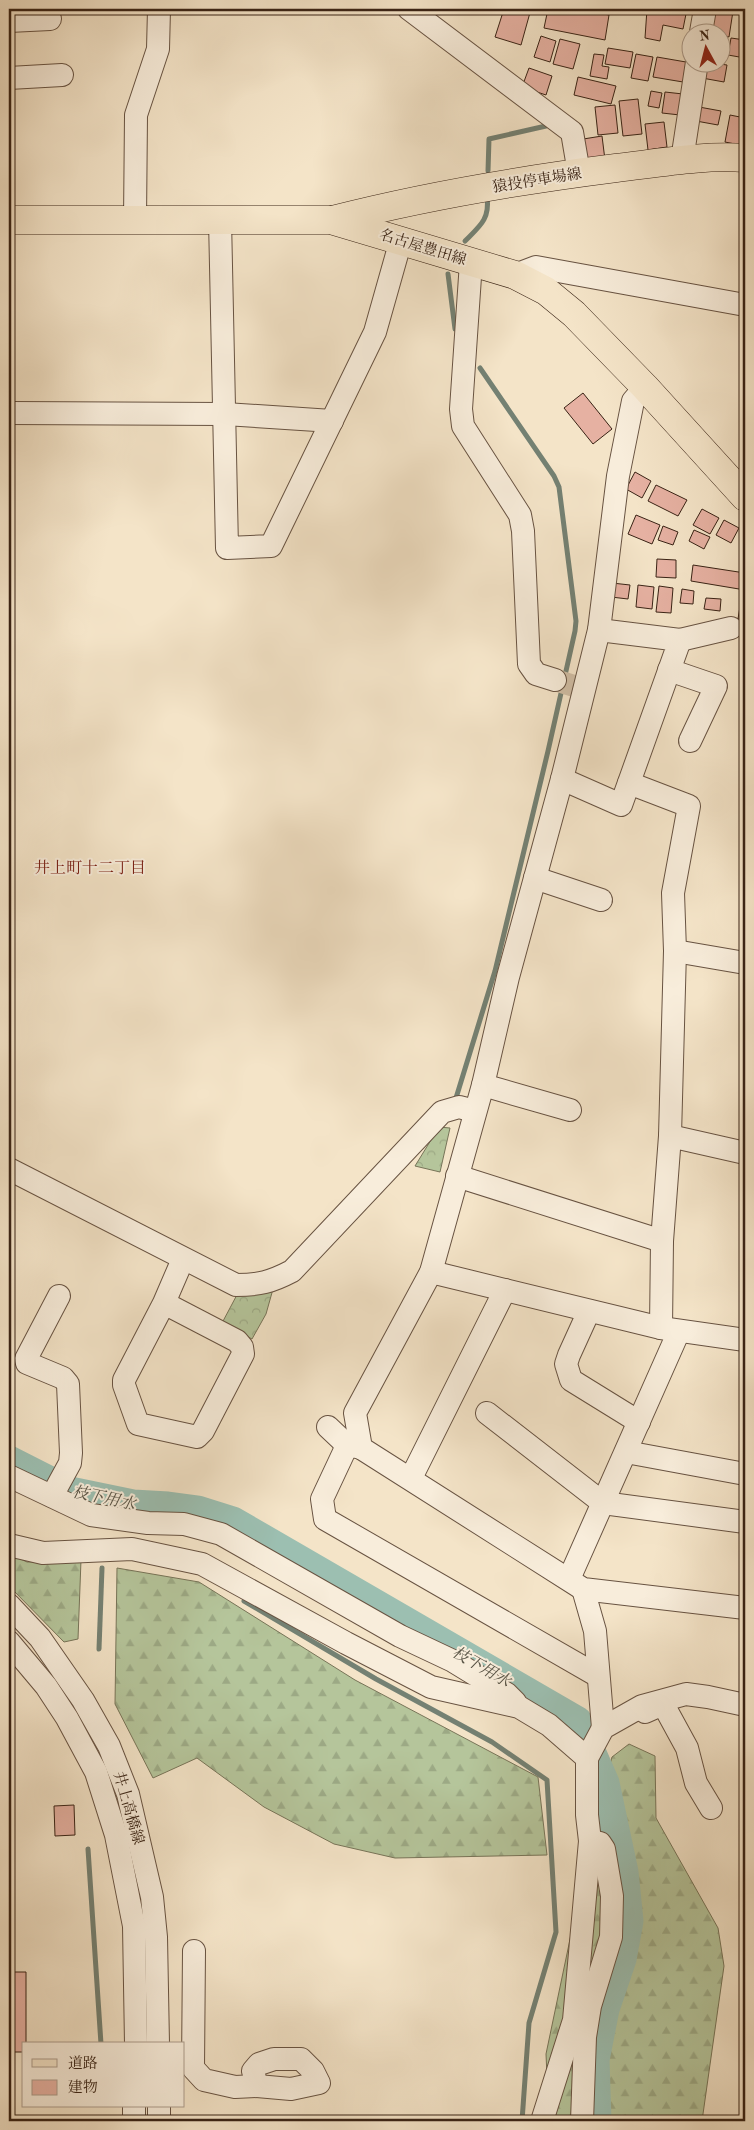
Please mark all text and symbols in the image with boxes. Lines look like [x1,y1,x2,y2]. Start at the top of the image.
north arrow [682,22,732,72]
text: N [698,28,711,44]
street label: 猿投停車場線 [491,165,583,196]
street label: 名古屋豊田線 [377,226,468,269]
district label: 井上町十二丁目 [34,859,146,877]
water label: 枝下用水 [71,1483,139,1514]
water label: 枝下用水 [449,1643,515,1692]
street label: 井上高橋線 [110,1770,147,1847]
legend [22,2042,185,2108]
text: 道路 [68,2055,98,2072]
text: 建物 [68,2079,98,2096]

